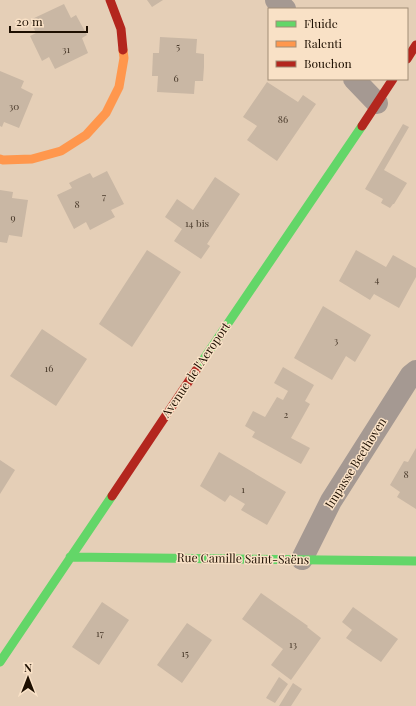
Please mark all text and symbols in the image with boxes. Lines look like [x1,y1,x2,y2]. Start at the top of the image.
scale bar [10,8,87,34]
legend [268,8,408,80]
text: 20 m [16,13,43,29]
text: Fluide [304,15,338,31]
text: Ralenti [304,35,343,51]
house number: 5 [176,39,180,53]
house number: 31 [62,42,70,56]
text: Bouchon [304,55,352,71]
house number: 6 [173,71,179,85]
house number: 30 [9,99,19,113]
house number: 86 [278,112,288,126]
house number: 7 [102,189,106,203]
house number: 8 [74,197,80,211]
house number: 9 [10,210,16,224]
house number: 14 bis [185,216,209,230]
house number: 4 [375,272,380,286]
street label: Avenue de l'Aeroport [157,318,233,421]
house number: 3 [334,333,339,347]
house number: 16 [45,361,53,375]
house number: 2 [284,407,289,421]
street label: Impasse Beethoven [321,414,389,511]
house number: 8 [403,467,409,481]
house number: 1 [241,482,245,496]
street label: Rue Camille Saint-Saëns [177,549,309,567]
house number: 17 [96,626,104,640]
house number: 13 [289,637,298,651]
house number: 15 [181,646,189,660]
north arrow [8,658,48,698]
text: N [24,660,32,675]

